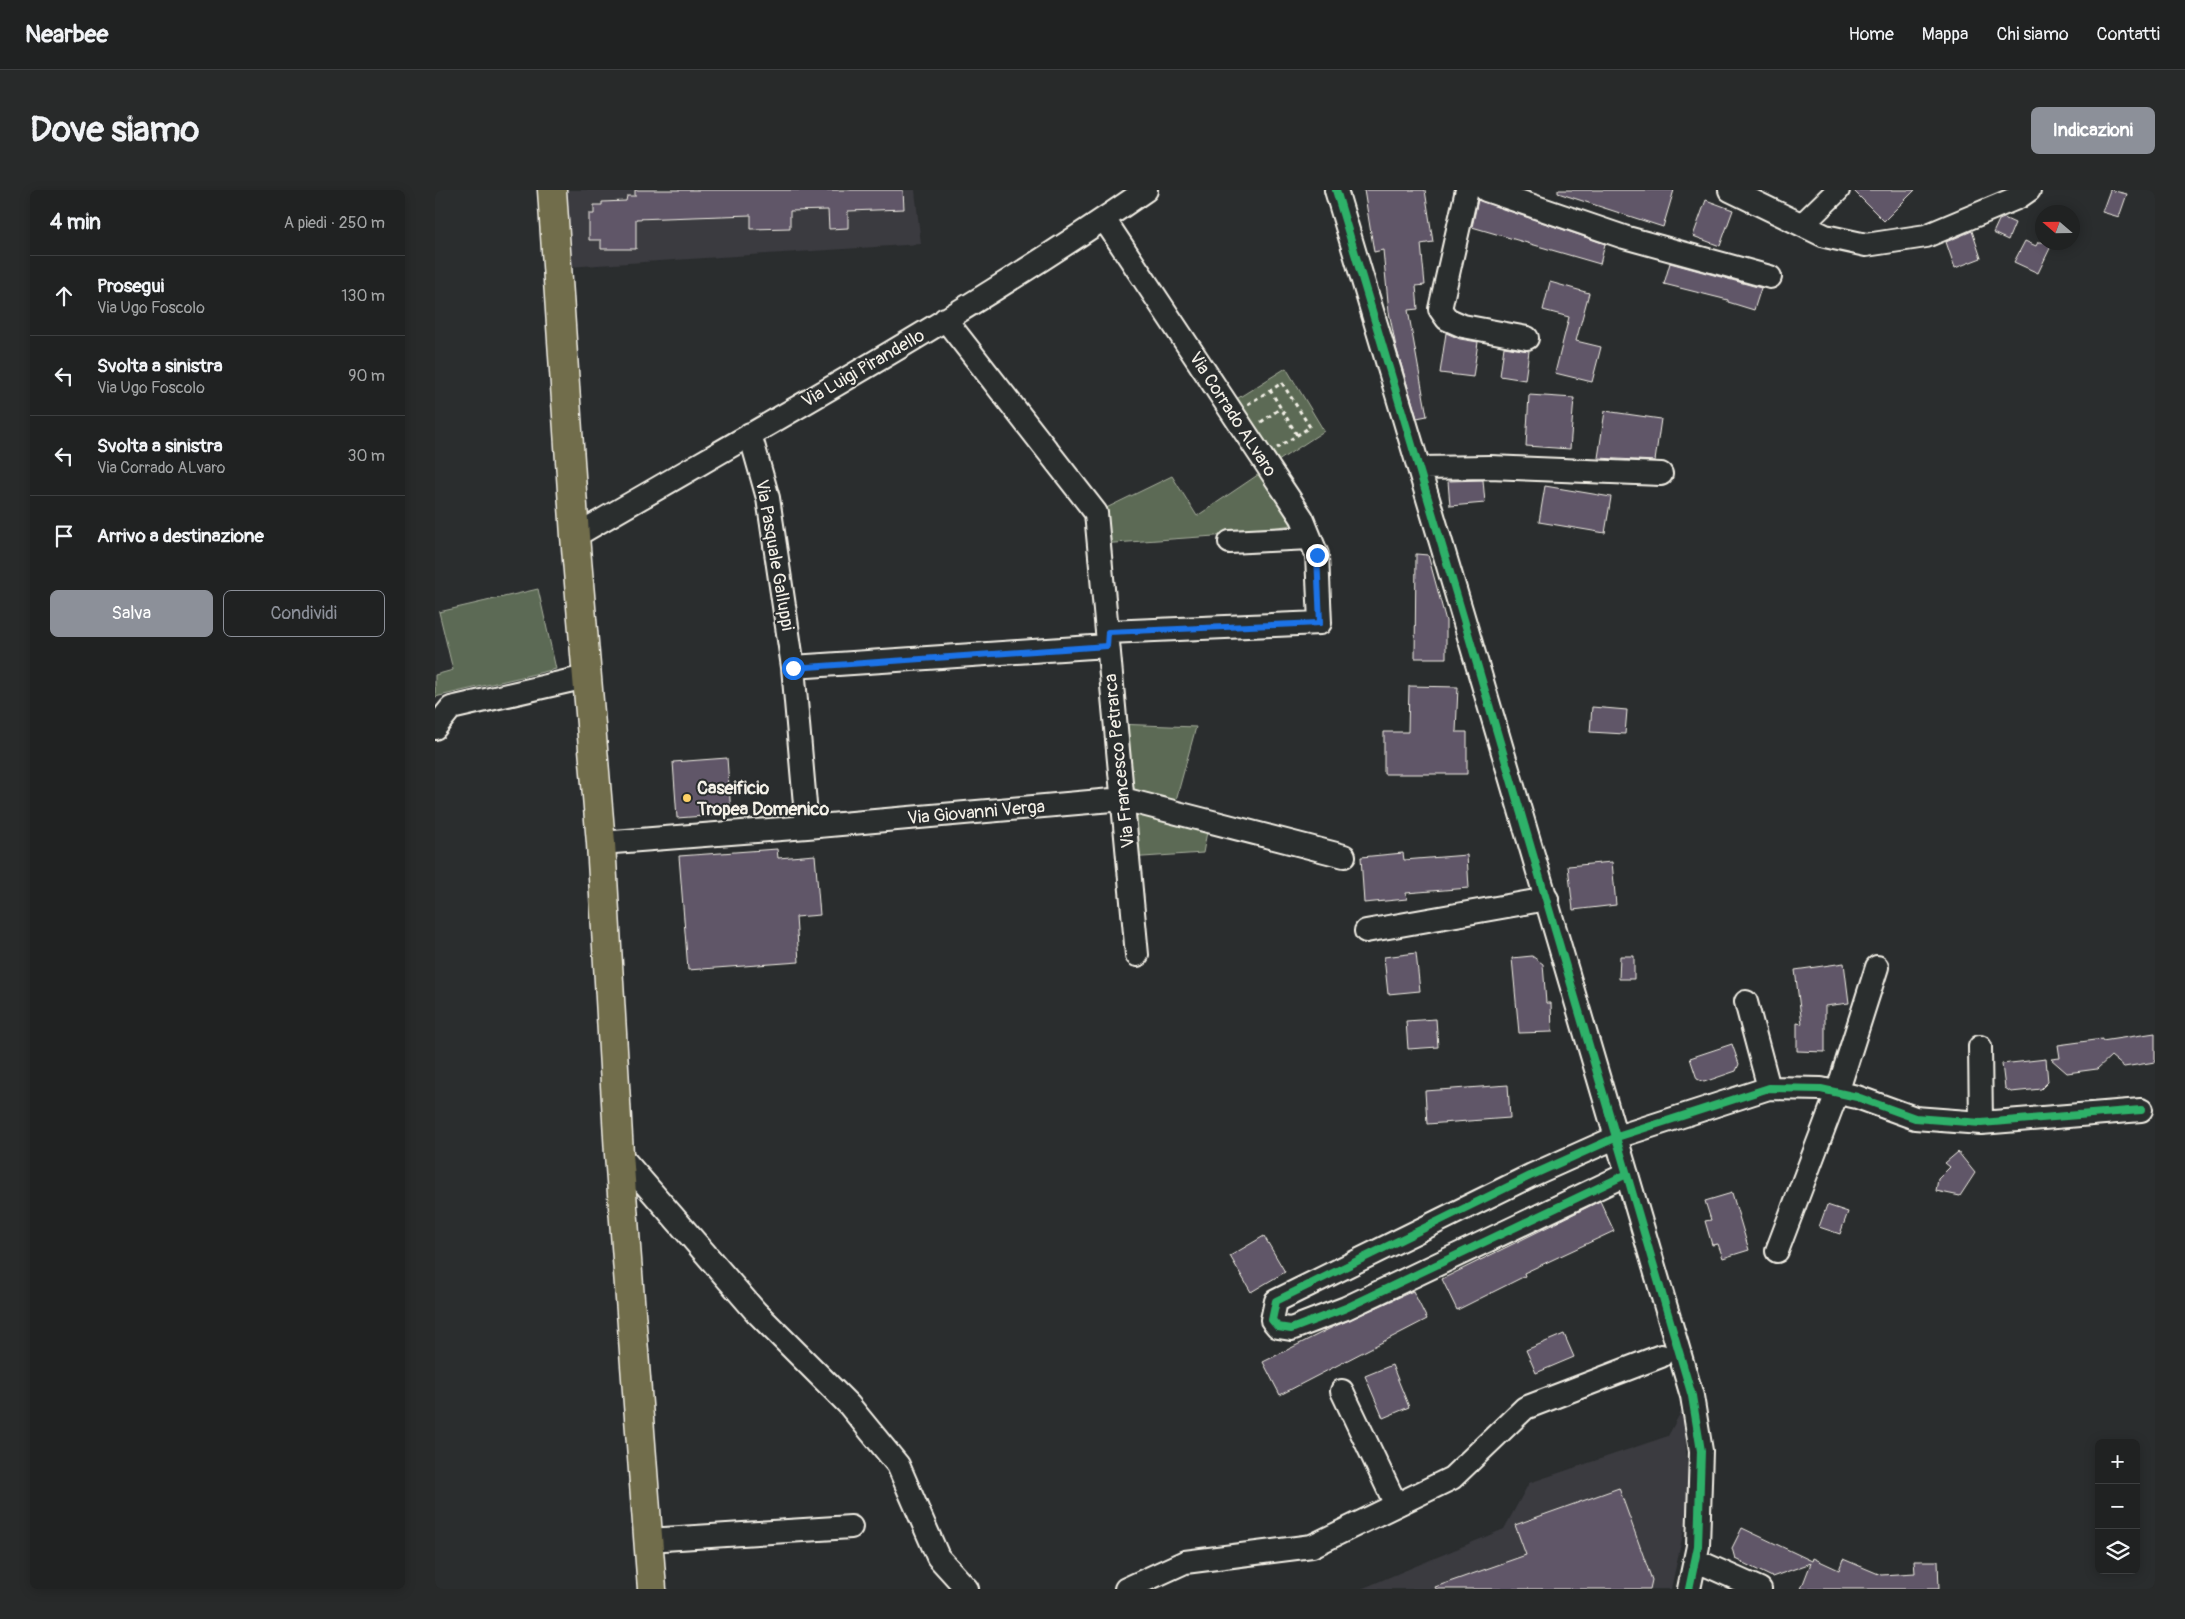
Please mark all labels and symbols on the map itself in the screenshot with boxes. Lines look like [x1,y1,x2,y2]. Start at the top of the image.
north arrow [2035,205,2080,250]
street label: Via Luigi Pirandello [798,324,929,413]
street label: Via Corrado ALvaro [1184,347,1282,481]
street label: Via Pasquale Galluppi [750,478,799,632]
route end [1306,544,1329,567]
route start [782,657,805,680]
street label: Via Francesco Petrarca [1099,673,1140,849]
place label: Caseificio Tropea Domenico [696,777,829,821]
marker: Caseificio Tropea Domenico [681,792,693,804]
street label: Via Giovanni Verga [906,795,1046,830]

